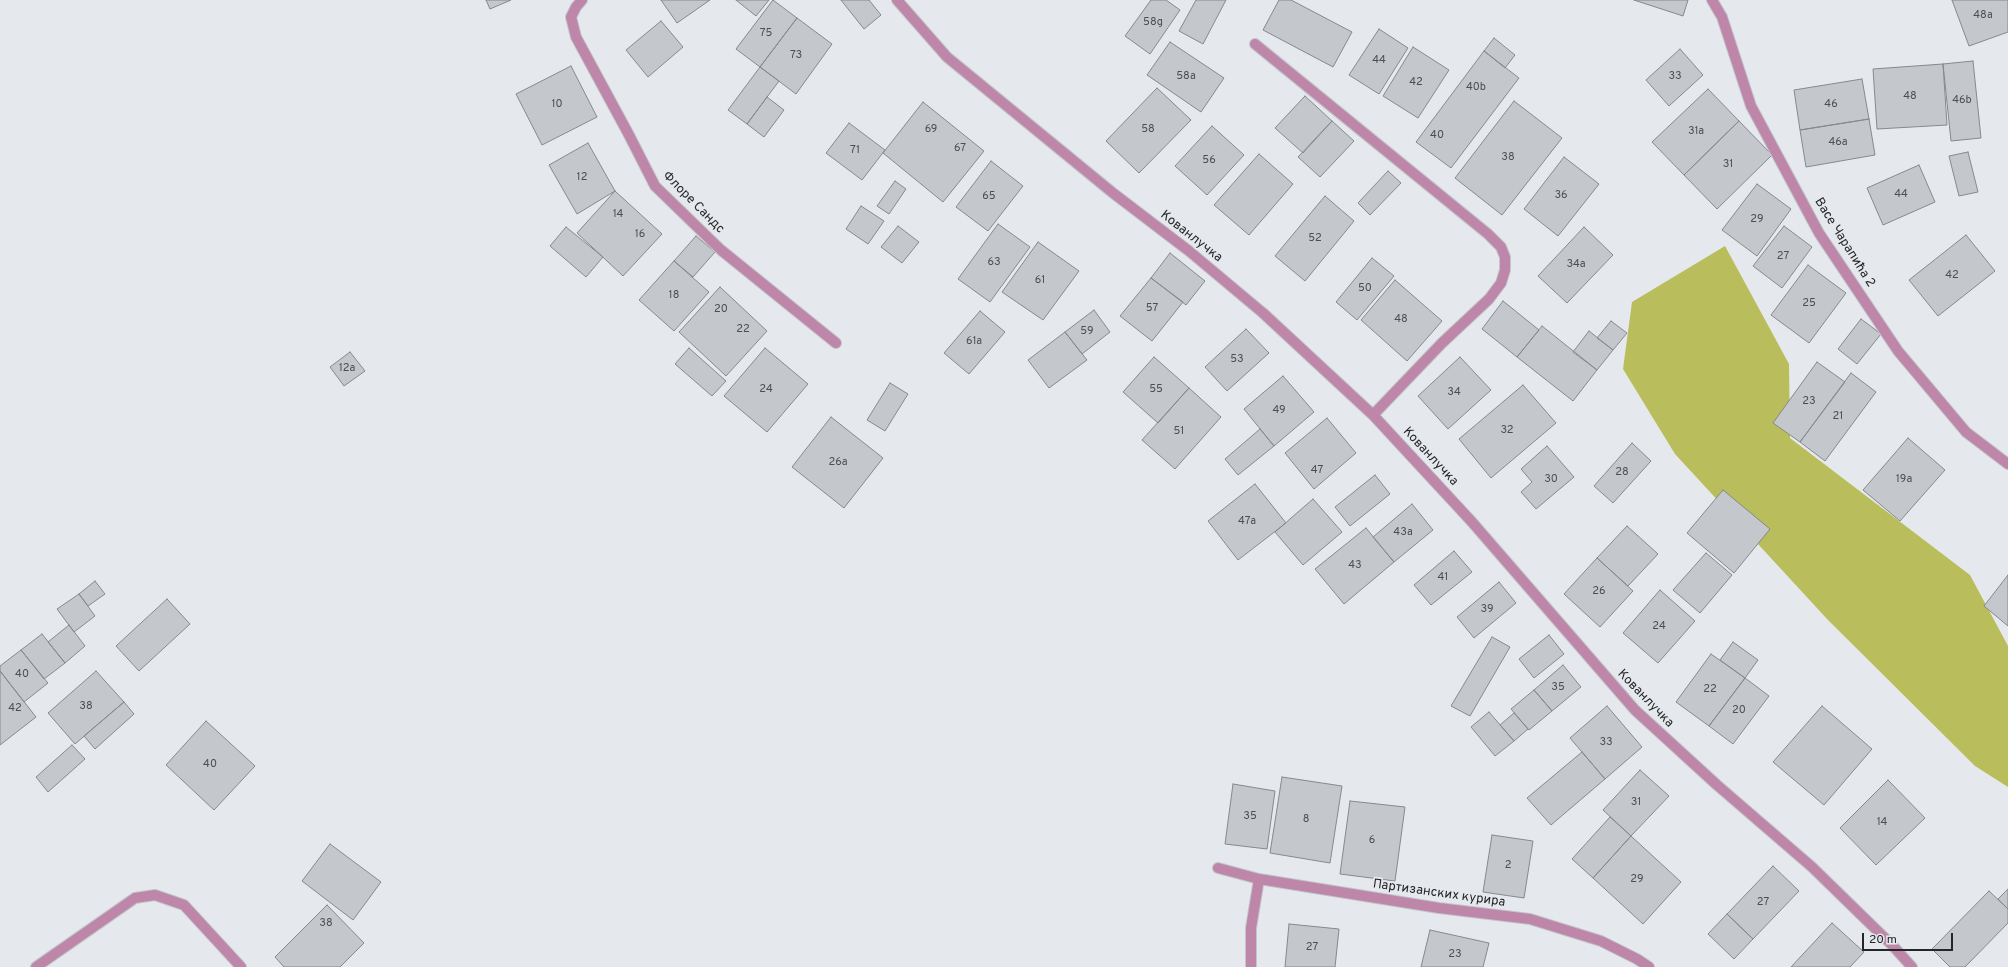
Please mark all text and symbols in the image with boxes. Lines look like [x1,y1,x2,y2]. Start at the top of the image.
house number: 48a [1973,9,1993,23]
house number: 58g [1143,16,1163,30]
house number: 75 [760,27,772,41]
house number: 73 [790,49,802,63]
house number: 44 [1372,54,1386,68]
house number: 58a [1176,70,1196,84]
house number: 33 [1668,70,1682,84]
house number: 42 [1409,76,1423,90]
house number: 40b [1466,81,1486,95]
house number: 48 [1903,90,1917,104]
house number: 46b [1952,94,1972,108]
house number: 10 [551,98,563,112]
house number: 46 [1824,98,1838,112]
house number: 69 [925,123,937,137]
house number: 58 [1141,123,1155,137]
house number: 31a [1688,125,1704,139]
house number: 40 [1430,129,1444,143]
house number: 46a [1828,136,1848,150]
house number: 67 [954,142,966,156]
house number: 71 [850,144,860,158]
house number: 38 [1501,151,1515,165]
house number: 56 [1202,154,1216,168]
house number: 31 [1723,158,1733,172]
street label: Флоре Сандс [659,169,727,237]
house number: 12 [577,171,587,185]
house number: 44 [1894,188,1908,202]
house number: 36 [1554,189,1568,203]
house number: 65 [982,190,996,204]
street label: Васе Чарапића 2 [1810,195,1878,291]
house number: 14 [613,208,623,222]
street label: Кованлучка [1157,208,1225,266]
house number: 29 [1750,213,1764,227]
house number: 16 [635,228,645,242]
house number: 52 [1308,232,1322,246]
house number: 27 [1777,250,1789,264]
house number: 63 [987,256,1001,270]
house number: 34a [1566,258,1586,272]
house number: 42 [1945,269,1959,283]
house number: 61 [1035,274,1045,288]
house number: 50 [1358,282,1372,296]
house number: 18 [669,289,679,303]
house number: 25 [1802,297,1816,311]
house number: 57 [1146,302,1158,316]
house number: 20 [714,303,728,317]
house number: 48 [1394,313,1408,327]
house number: 22 [736,323,750,337]
house number: 59 [1080,325,1094,339]
house number: 61a [966,335,982,349]
house number: 53 [1230,353,1244,367]
house number: 12a [339,362,355,376]
house number: 24 [759,383,773,397]
house number: 55 [1149,383,1163,397]
house number: 34 [1447,386,1461,400]
house number: 23 [1802,395,1816,409]
house number: 49 [1272,404,1286,418]
house number: 21 [1833,410,1843,424]
street label: Кованлучка [1399,424,1461,490]
house number: 32 [1500,424,1514,438]
house number: 51 [1174,425,1184,439]
house number: 26a [828,456,848,470]
house number: 47 [1311,464,1323,478]
house number: 28 [1615,466,1629,480]
house number: 30 [1544,473,1558,487]
house number: 19a [1896,473,1912,487]
house number: 47a [1238,515,1256,529]
house number: 43a [1393,526,1413,540]
house number: 43 [1348,559,1362,573]
house number: 41 [1438,571,1448,585]
house number: 26 [1592,585,1606,599]
house number: 39 [1481,603,1493,617]
house number: 24 [1652,620,1666,634]
street label: Кованлучка [1614,667,1676,731]
house number: 40 [15,668,29,682]
house number: 35 [1551,681,1565,695]
house number: 22 [1703,683,1717,697]
house number: 38 [79,700,93,714]
house number: 42 [8,702,22,716]
house number: 20 [1732,704,1746,718]
house number: 33 [1599,736,1613,750]
house number: 40 [203,758,217,772]
house number: 31 [1631,796,1641,810]
house number: 35 [1243,810,1257,824]
house number: 8 [1303,813,1309,827]
house number: 14 [1877,816,1887,830]
house number: 6 [1369,834,1375,848]
house number: 2 [1505,859,1511,873]
house number: 29 [1630,873,1644,887]
street label: Партизанских курира [1372,877,1506,911]
house number: 27 [1757,896,1769,910]
house number: 38 [319,917,333,931]
scale bar [1864,925,1955,951]
text: 20 m [1869,932,1897,948]
house number: 27 [1306,941,1318,955]
house number: 23 [1448,948,1462,962]

